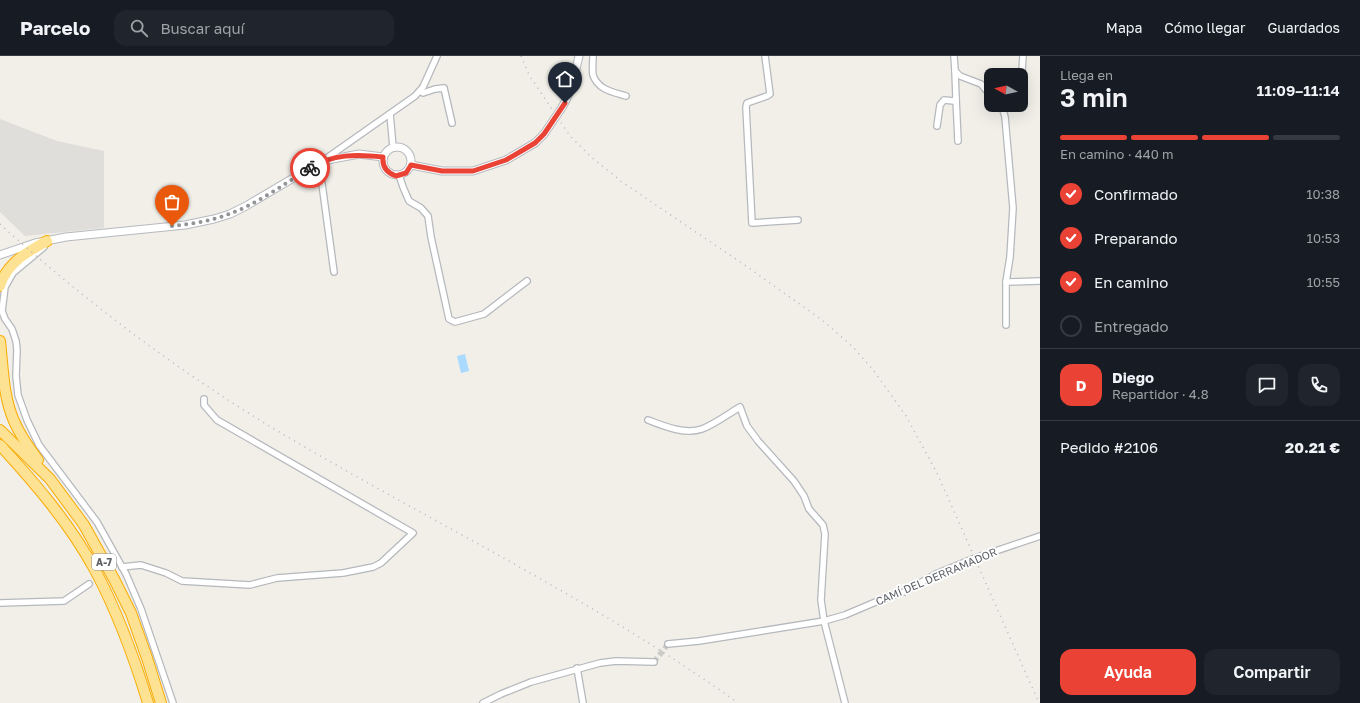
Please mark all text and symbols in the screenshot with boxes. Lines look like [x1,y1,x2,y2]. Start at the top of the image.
search box [114,10,394,46]
text: Parcelo [20,16,90,39]
icon: search [128,17,150,39]
text: Buscar aquí [160,19,245,37]
text: Mapa [1106,19,1142,36]
text: Cómo llegar [1164,19,1245,36]
text: Guardados [1267,19,1340,36]
pin [548,62,582,103]
text: Llega en [1060,67,1113,83]
icon: home [554,68,576,90]
north arrow [984,68,1028,112]
map controls [984,68,1028,112]
text: 11:09–11:14 [1257,81,1340,99]
text: 3 min [1060,82,1128,113]
text: En camino · 440 m [1060,146,1173,162]
courier [290,148,330,188]
icon: bike [299,157,321,179]
icon: check [1060,183,1082,205]
pin [155,185,189,226]
text: Confirmado [1094,185,1178,203]
text: 10:38 [1306,186,1340,202]
icon: bag [161,191,183,213]
icon: check [1060,227,1082,249]
text: Preparando [1094,229,1178,247]
text: 10:53 [1307,230,1340,246]
icon: check [1060,271,1082,293]
text: En camino [1094,273,1168,291]
text: 10:55 [1307,274,1340,290]
text: Entregado [1094,317,1169,335]
button: chat [1246,364,1288,406]
button: phone [1298,364,1340,406]
text: Diego [1112,368,1154,386]
text: D [1076,376,1086,394]
text: Repartidor · 4.8 [1112,386,1209,402]
text: Pedido #2106 [1060,438,1158,456]
text: 20.21 € [1285,438,1340,456]
street label: CAMÍ DEL DERRAMADOR [873,544,999,608]
road number: A-7 [92,554,116,570]
button: Ayuda [1060,649,1196,695]
button: Compartir [1204,649,1340,695]

